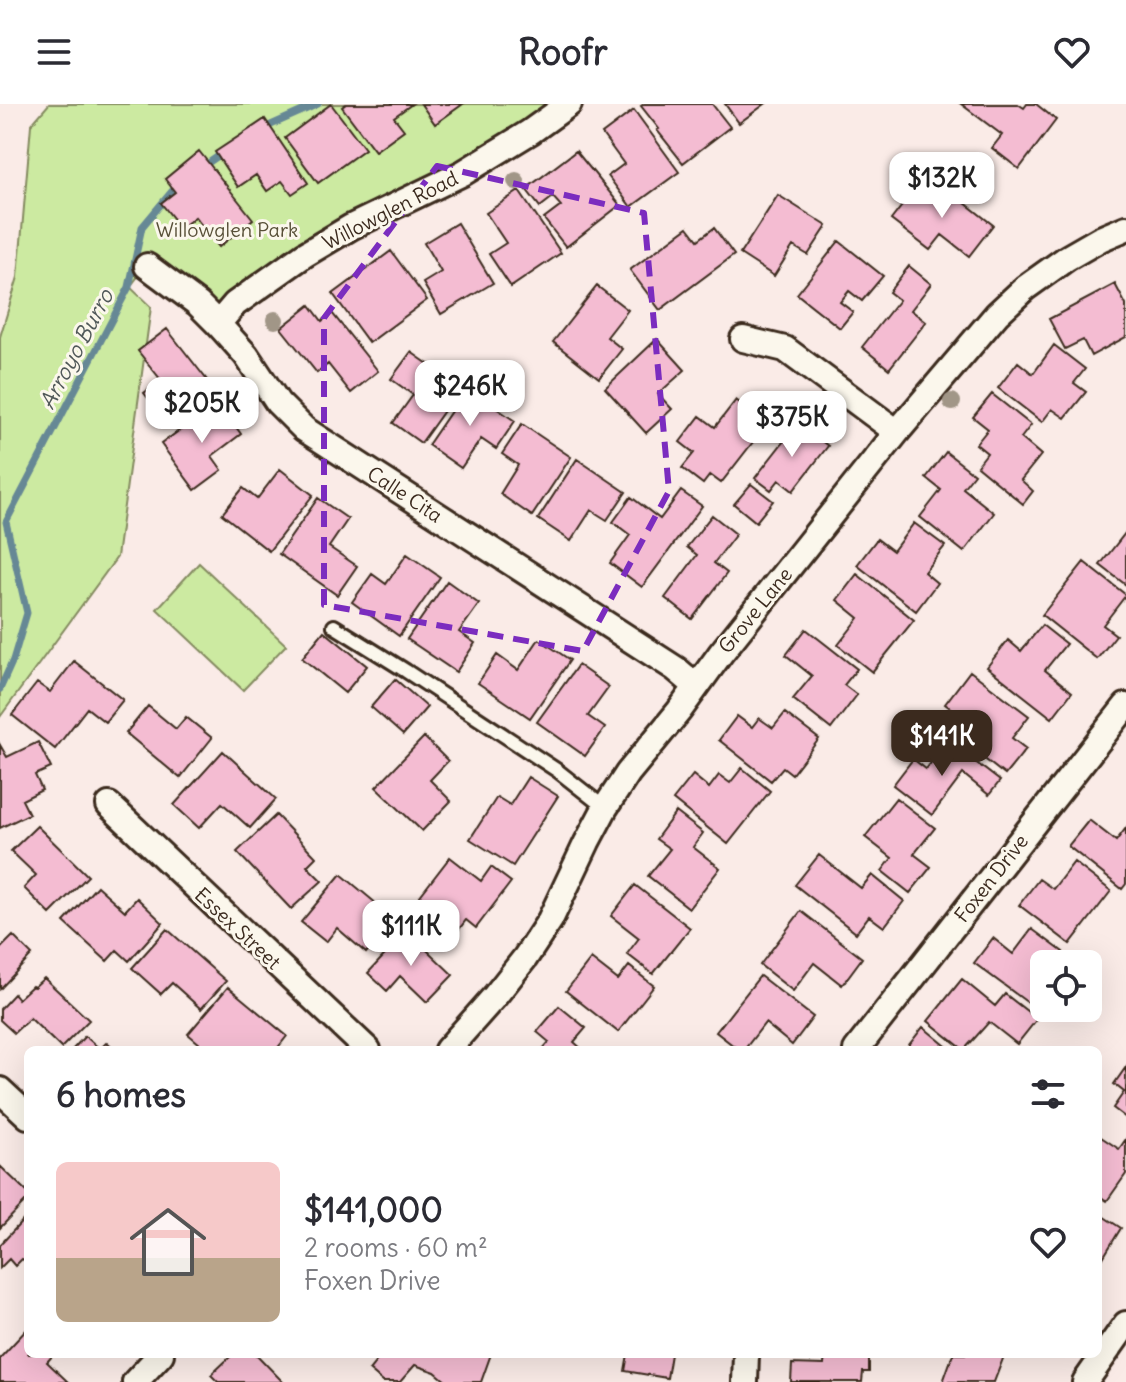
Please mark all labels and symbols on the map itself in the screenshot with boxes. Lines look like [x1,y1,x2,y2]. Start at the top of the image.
pin: $132K [886,152,998,220]
street label: Willowglen Road [318,165,462,255]
park label: Willowglen Park [156,217,298,242]
water label: Arroyo Burro [33,283,120,414]
pin: $246K [414,360,526,428]
pin: $205K [146,377,258,445]
pin: $375K [736,391,848,459]
street label: Calle Cita [363,460,447,528]
street label: Grove Lane [713,562,797,658]
pin: $141K [886,710,998,778]
street label: Foxen Drive [949,829,1033,927]
street label: Essex Street [190,882,286,974]
pin: $111K [355,900,467,968]

